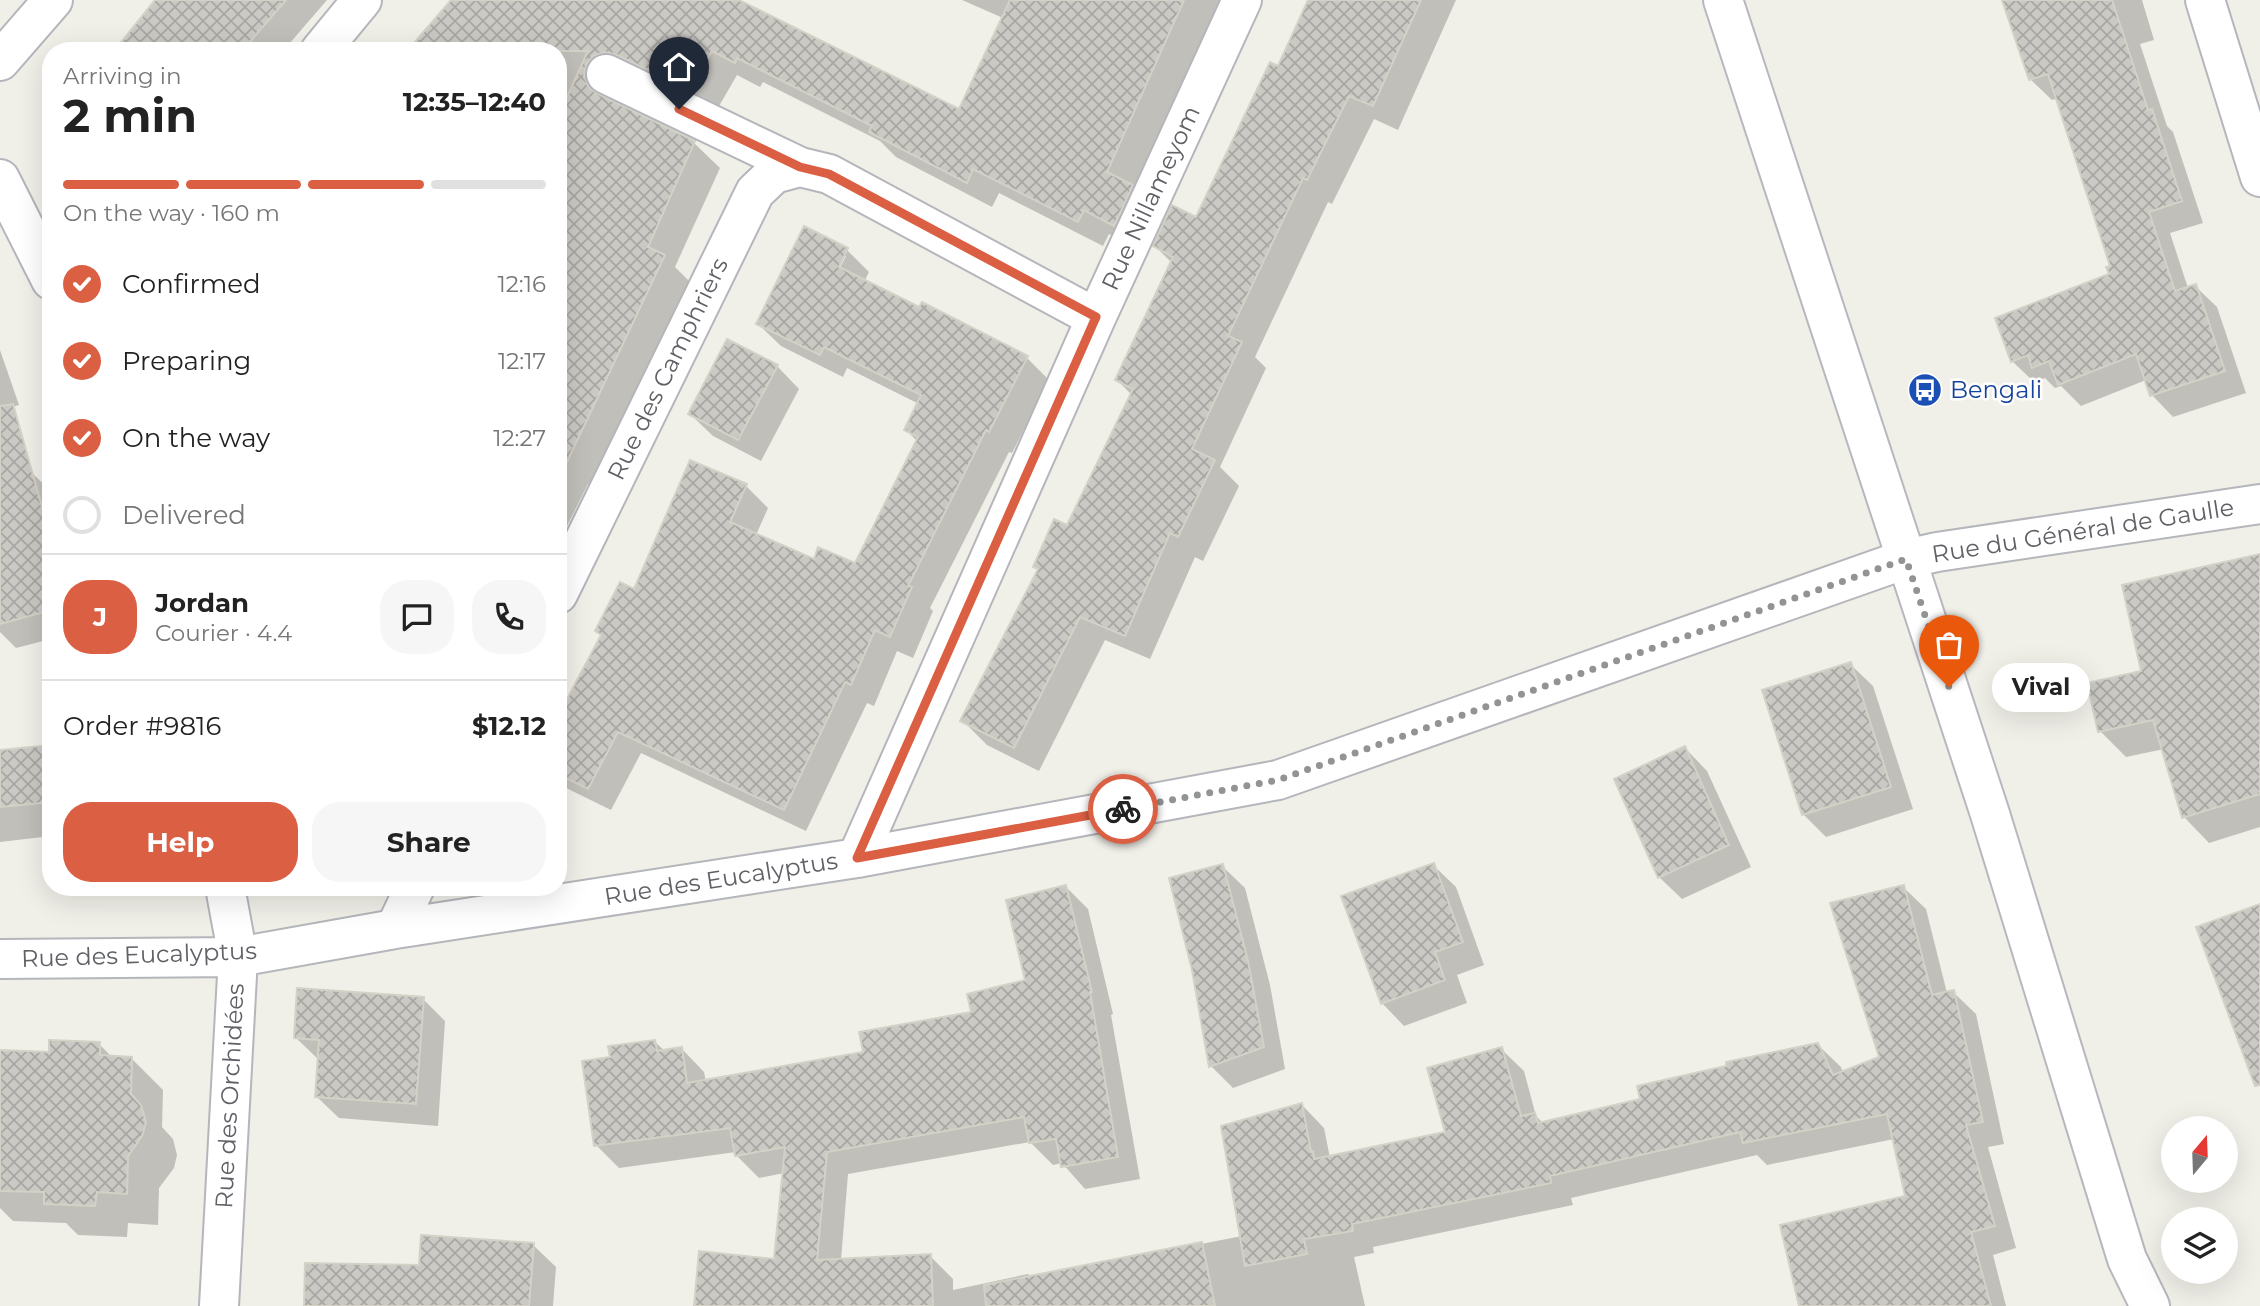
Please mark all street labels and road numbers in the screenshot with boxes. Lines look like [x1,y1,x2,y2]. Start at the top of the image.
street label: Rue Nillameyom [1095,101,1206,295]
street label: Rue des Camphriers [601,253,734,485]
street label: Rue du Général de Gaulle [1930,492,2236,569]
street label: Rue des Eucalyptus [602,846,840,911]
street label: Rue des Eucalyptus [21,936,257,973]
street label: Rue des Orchidées [209,983,250,1209]

